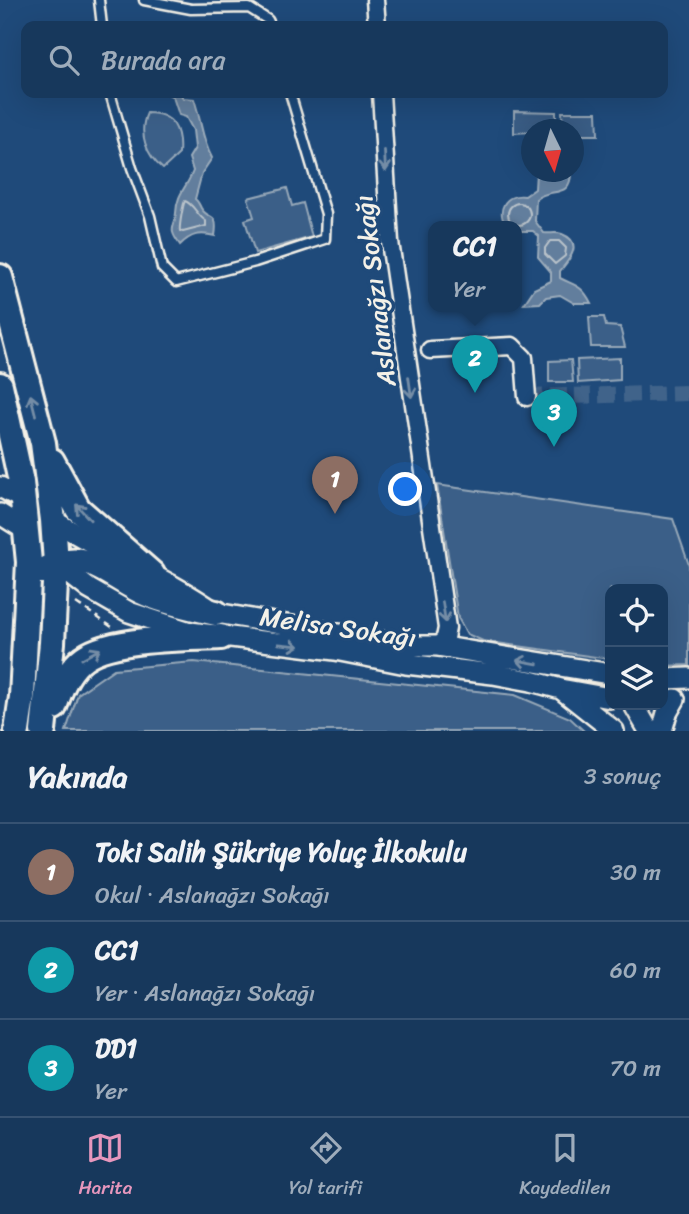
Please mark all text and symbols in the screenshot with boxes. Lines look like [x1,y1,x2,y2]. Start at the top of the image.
search box [21,21,668,98]
text: Burada ara [101,37,225,83]
icon: search [45,41,83,79]
north arrow [521,119,584,182]
one-way arrow [379,149,392,172]
street label: Aslanağzı Sokağı [340,193,410,390]
popup [428,221,522,312]
text: CC1 [453,223,497,269]
text: Yer [453,269,485,310]
pin: 2 [452,335,498,393]
one-way arrow [404,375,417,398]
pin: 3 [531,389,577,447]
one-way arrow [26,394,39,416]
pin: 1 [312,456,358,514]
your location [388,472,422,506]
one-way arrow [75,503,91,521]
map controls [605,584,668,710]
button: locate [605,584,668,647]
street label: Melisa Sokağı [257,593,419,661]
one-way arrow [438,600,451,623]
one-way arrow [277,638,300,651]
one-way arrow [81,647,101,661]
button: layers [605,647,668,710]
one-way arrow [516,655,539,668]
text: Yakında [28,750,128,804]
text: 3 sonuç [584,756,661,797]
text: Toki Salih Şükriye Yoluç İlkokulu [95,829,467,875]
text: 1 [46,852,56,893]
text: 30 m [610,852,661,893]
text: Okul · Aslanağzı Sokağı [95,875,330,916]
text: CC1 [95,927,139,973]
text: 2 [44,950,58,991]
text: 60 m [610,950,661,991]
text: Yer · Aslanağzı Sokağı [95,973,315,1014]
text: DD1 [95,1025,137,1071]
text: 3 [45,1048,57,1089]
text: 70 m [610,1048,661,1089]
text: Yer [95,1071,127,1112]
tab: Harita [78,1129,132,1204]
tab: Yol tarifi [289,1129,362,1204]
tab: Kaydedilen [519,1129,611,1204]

